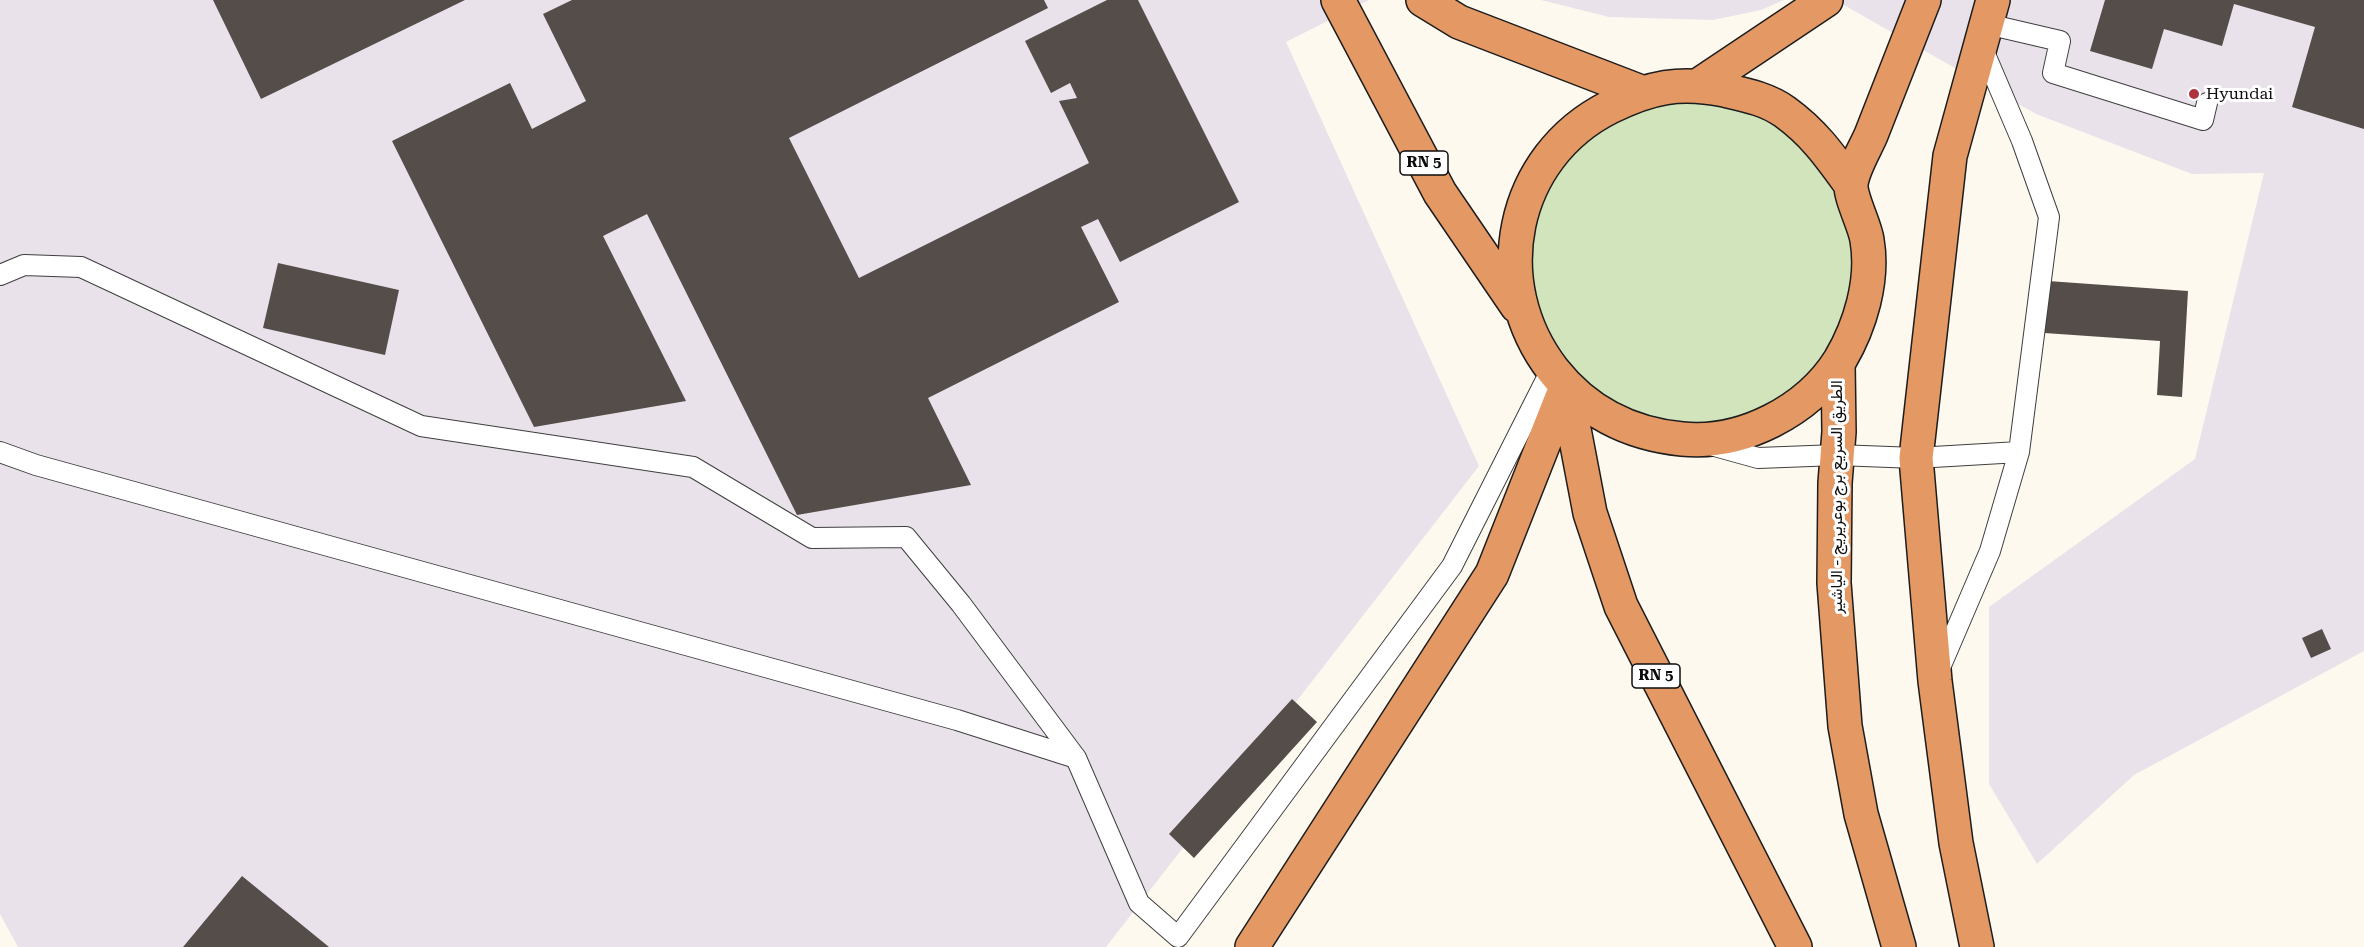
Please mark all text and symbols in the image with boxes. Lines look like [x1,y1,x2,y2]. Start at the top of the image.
place label: Hyundai [2206,84,2273,104]
marker: Hyundai [2187,87,2201,101]
road number: RN 5 [1400,151,1448,175]
street label: الطريق السريع برج بوعريريج - الياشير [1827,380,1847,614]
road number: RN 5 [1632,664,1680,688]

